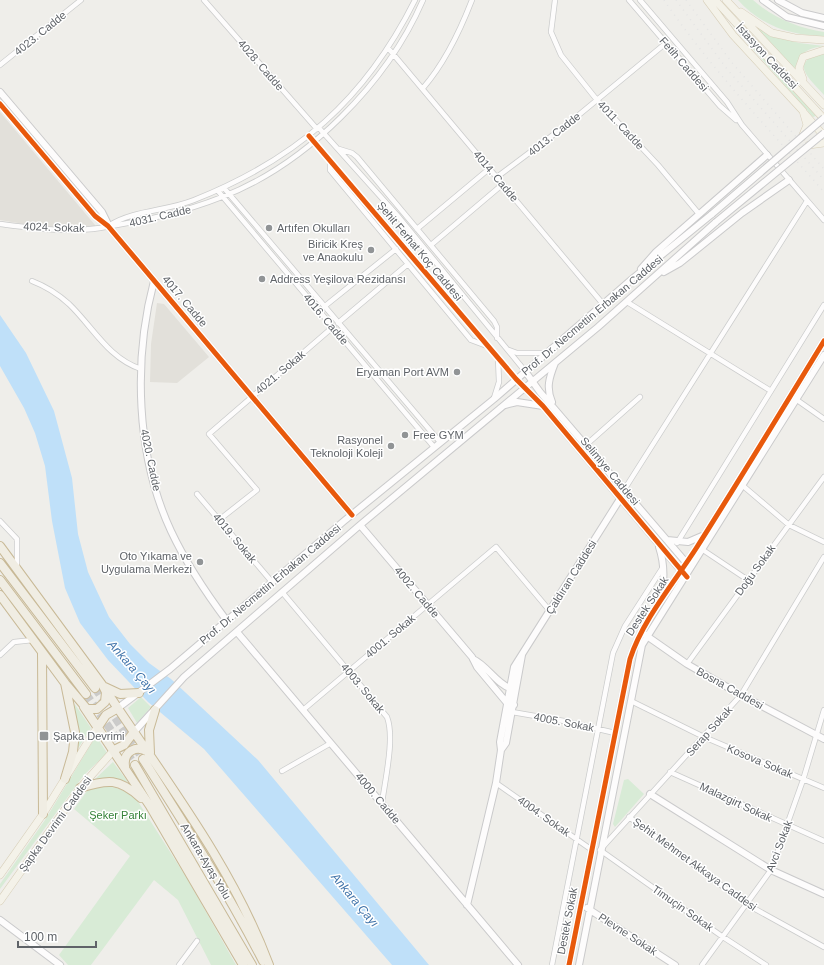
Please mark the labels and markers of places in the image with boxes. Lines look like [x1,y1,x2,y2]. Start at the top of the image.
place label: Artıfen Okulları [277,222,350,234]
marker: Artıfen Okulları [264,223,274,233]
place label: Biricik Kreş ve Anaokulu [303,238,363,263]
marker: Biricik Kreş ve Anaokulu [366,245,376,255]
place label: Address Yeşilova Rezidansı [270,273,406,285]
marker: Address Yeşilova Rezidansı [257,274,267,284]
place label: Eryaman Port AVM [356,366,449,378]
marker: Eryaman Port AVM [452,367,462,377]
place label: Free GYM [413,429,464,441]
marker: Free GYM [400,430,410,440]
place label: Rasyonel Teknoloji Koleji [310,434,383,459]
marker: Rasyonel Teknoloji Koleji [386,441,396,451]
place label: Oto Yıkama ve Uygulama Merkezi [101,550,192,575]
marker: Oto Yıkama ve Uygulama Merkezi [195,557,205,567]
marker: Şapka Devrimi [38,730,50,742]
place label: Şapka Devrimi [53,730,125,742]

